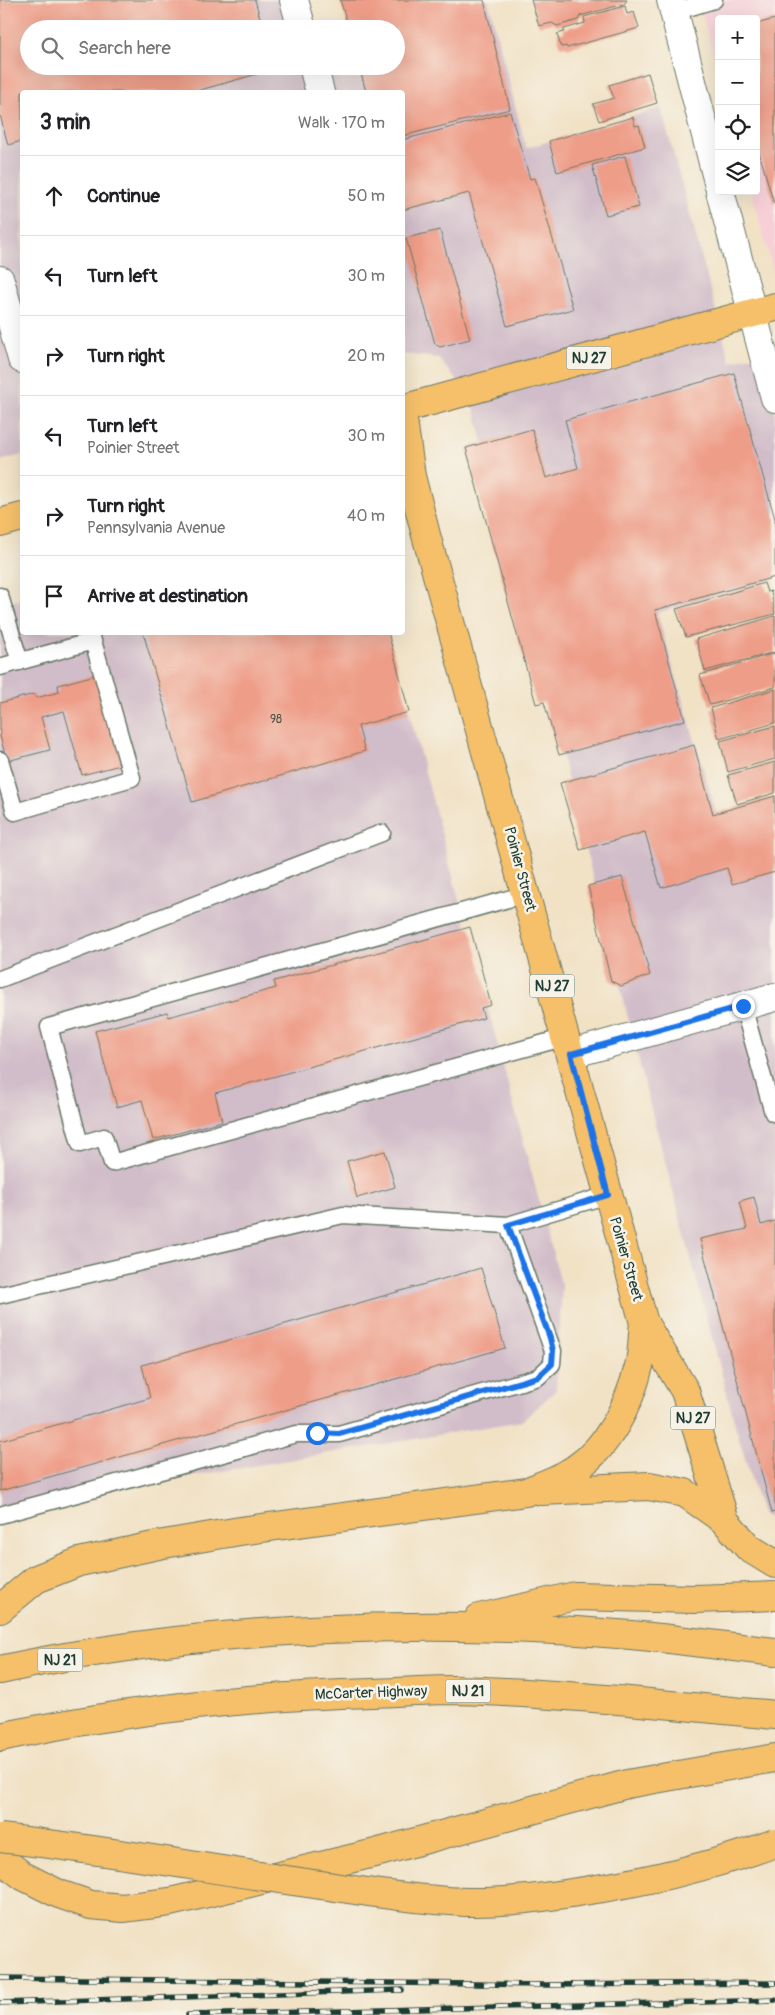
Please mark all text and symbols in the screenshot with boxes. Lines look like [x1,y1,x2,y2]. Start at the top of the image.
map controls [715,15,760,195]
button: + [715,15,760,60]
search box [20,20,405,75]
icon: search [38,34,66,62]
text: Search here [78,36,171,60]
button: − [715,60,760,105]
button: locate [715,105,760,150]
text: 3 min [40,109,90,136]
text: Walk · 170 m [298,113,385,133]
button: layers [715,150,760,195]
icon: ahead [40,182,68,210]
text: Continue [87,184,160,208]
text: 50 m [348,186,385,206]
icon: left [40,262,68,290]
text: Turn left [87,264,157,288]
text: 30 m [347,266,385,286]
icon: right [40,342,68,370]
text: Turn right [87,344,165,368]
text: 20 m [347,346,385,366]
road number: NJ 27 [566,346,612,369]
text: Turn left [87,414,157,438]
icon: left [40,422,68,450]
text: 30 m [347,426,385,446]
text: Poinier Street [87,438,179,458]
text: Turn right [87,494,165,518]
icon: right [40,502,68,530]
text: 40 m [347,506,385,526]
text: Pennsylvania Avenue [87,518,225,538]
icon: arrive [40,582,68,610]
text: Arrive at destination [87,584,248,608]
house number: 98 [270,712,282,727]
street label: Poinier Street [500,825,541,914]
road number: NJ 27 [530,974,574,998]
route end [732,995,755,1018]
street label: Poinier Street [605,1215,647,1304]
road number: NJ 27 [670,1406,716,1430]
route start [306,1422,329,1445]
road number: NJ 21 [38,1648,82,1672]
road number: NJ 21 [446,1680,490,1702]
street label: McCarter Highway [314,1682,428,1704]

